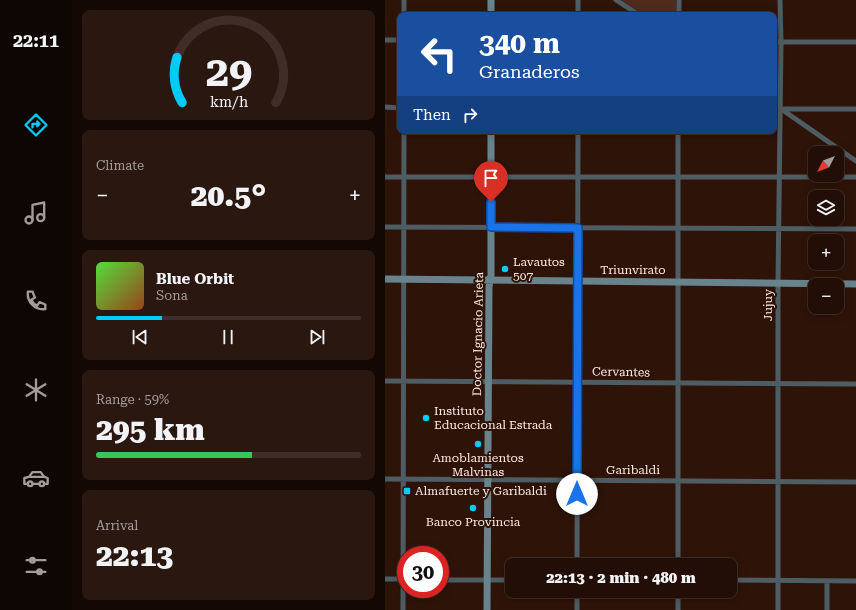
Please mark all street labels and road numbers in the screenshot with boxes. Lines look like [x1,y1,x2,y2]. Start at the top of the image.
street label: Triunvirato [600,263,666,277]
street label: Doctor Ignacio Arieta [470,271,486,396]
street label: Jujuy [761,288,775,321]
street label: Cervantes [592,364,650,380]
street label: Garibaldi [606,463,660,477]

